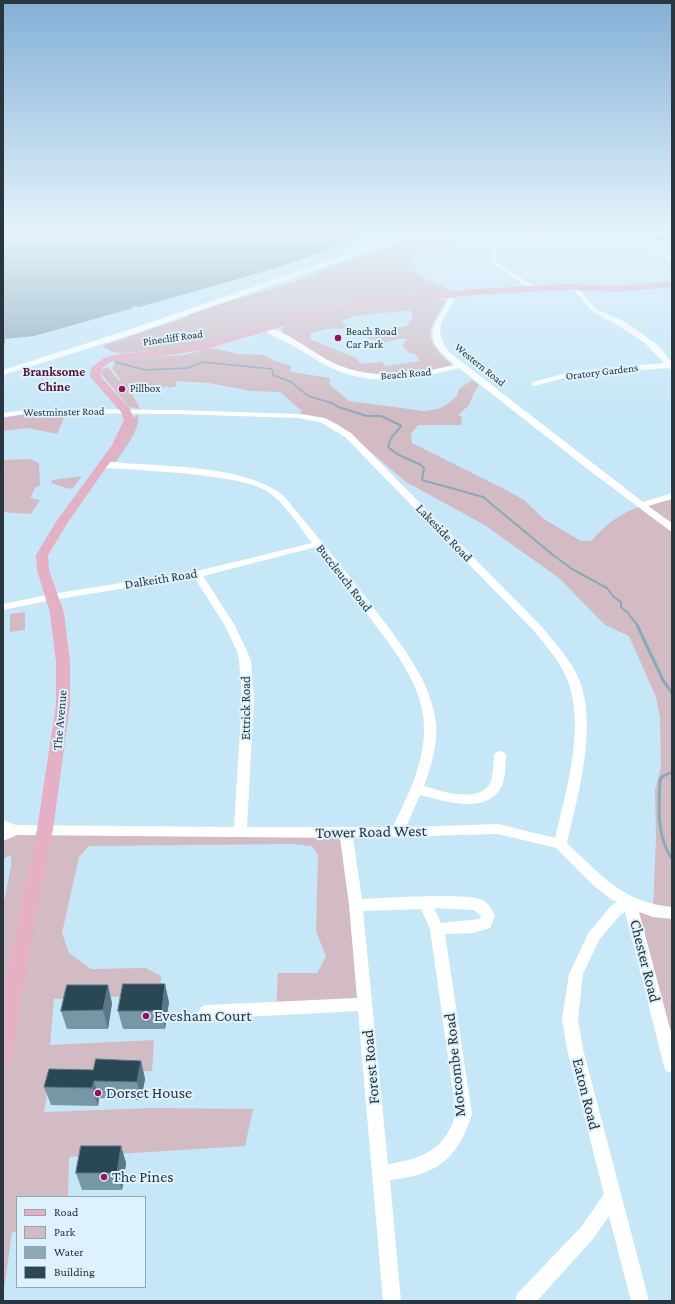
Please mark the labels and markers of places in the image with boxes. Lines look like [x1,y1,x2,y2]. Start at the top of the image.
place label: Beach Road Car Park [346,325,397,351]
marker: Beach Road Car Park [333,333,343,343]
place label: Pillbox [130,382,160,396]
marker: Pillbox [117,384,127,394]
place label: Evesham Court [154,1006,252,1026]
marker: Evesham Court [141,1011,151,1021]
place label: Dorset House [106,1083,192,1103]
marker: Dorset House [93,1088,103,1098]
place label: The Pines [112,1167,173,1187]
marker: The Pines [99,1172,109,1182]

